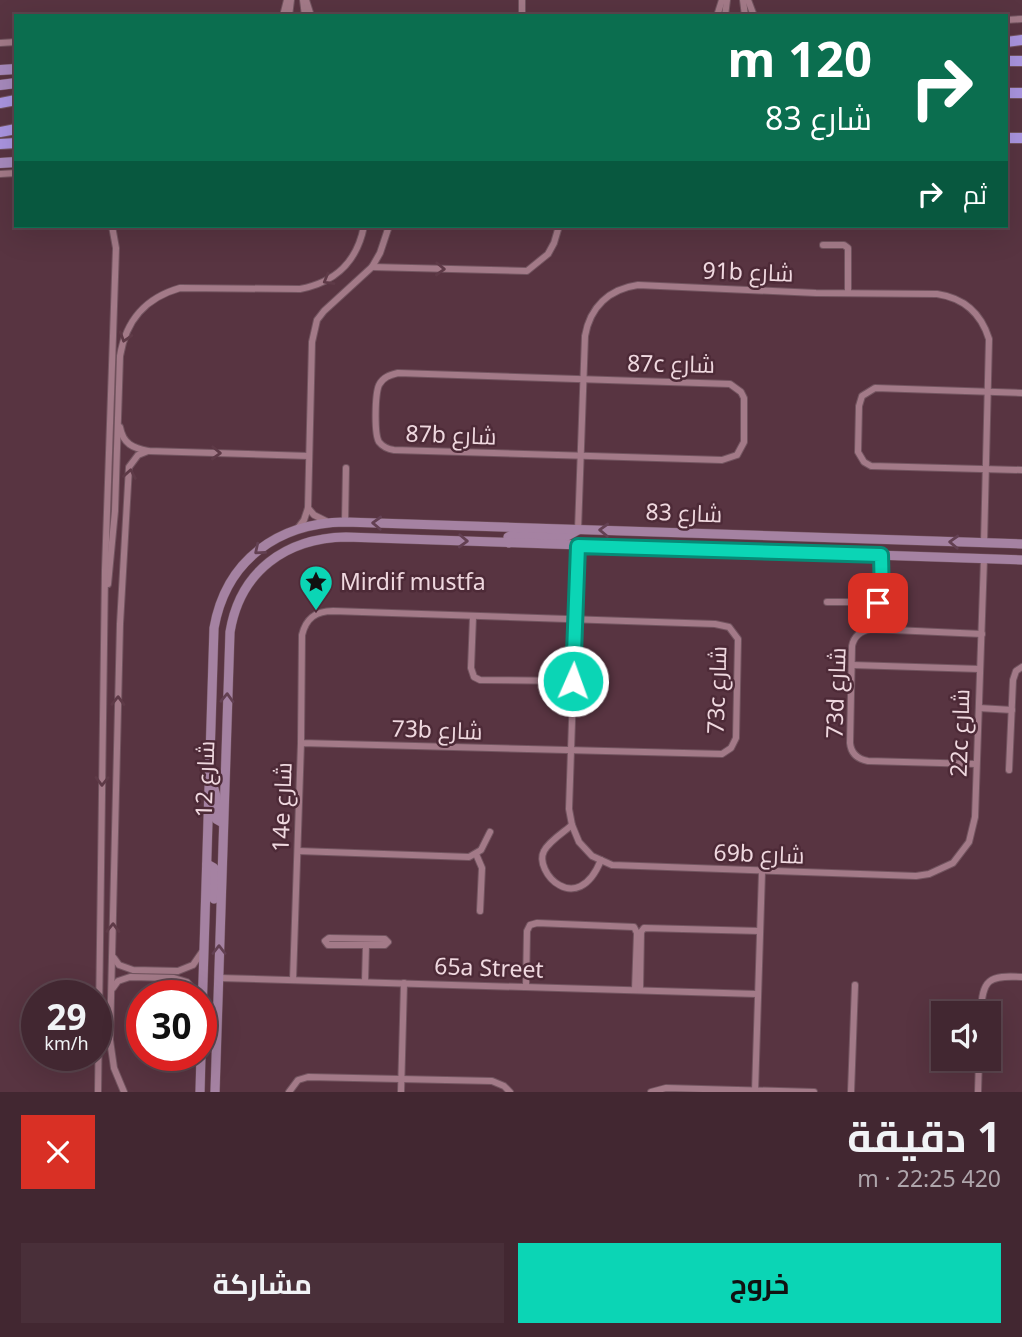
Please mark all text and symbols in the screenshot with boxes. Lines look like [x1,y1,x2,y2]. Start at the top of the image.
text: 120 m [727,25,872,91]
icon: right [896,42,987,133]
text: شارع 83 [765,96,872,139]
icon: right [911,175,949,213]
text: ثم [963,176,987,212]
street label: 91b شارع [702,253,794,290]
one-way arrow [435,262,446,277]
one-way arrow [322,272,335,285]
one-way arrow [119,330,133,342]
street label: 87c شارع [627,346,715,381]
street label: 87b شارع [405,416,497,453]
one-way arrow [210,445,221,460]
one-way arrow [122,468,137,480]
street label: شارع 83 [645,495,723,530]
one-way arrow [371,515,382,530]
one-way arrow [598,523,609,538]
one-way arrow [458,534,469,549]
one-way arrow [948,535,959,550]
one-way arrow [255,542,268,554]
place icon: Mirdif mustfa [297,563,335,612]
place label: Mirdif mustfa [340,565,486,597]
pin [848,573,908,633]
icon: arrive [859,584,897,622]
position arrow [536,644,610,718]
street label: 73c شارع [698,645,735,734]
street label: 73d شارع [817,647,854,739]
street label: 22c شارع [941,688,978,777]
one-way arrow [219,693,235,703]
one-way arrow [110,695,126,705]
street label: 73b شارع [391,711,483,748]
street label: شارع 12 [187,740,222,818]
street label: 14e شارع [263,762,300,852]
one-way arrow [94,776,110,786]
street label: 69b شارع [713,835,805,872]
one-way arrow [105,922,121,933]
one-way arrow [211,945,227,955]
street label: 65a Street [434,949,544,985]
speed limit sign: 30 [126,980,217,1071]
text: 29 [46,993,87,1040]
map controls [931,1001,1001,1071]
button: sound [931,1001,1001,1071]
text: km/h [44,1031,89,1055]
text: 1 دقيقة [847,1107,1001,1164]
button: close [21,1115,95,1189]
text: 420 m · 22:25 [857,1162,1001,1194]
button: مشاركة [21,1243,504,1323]
button: خروج [518,1243,1001,1323]

